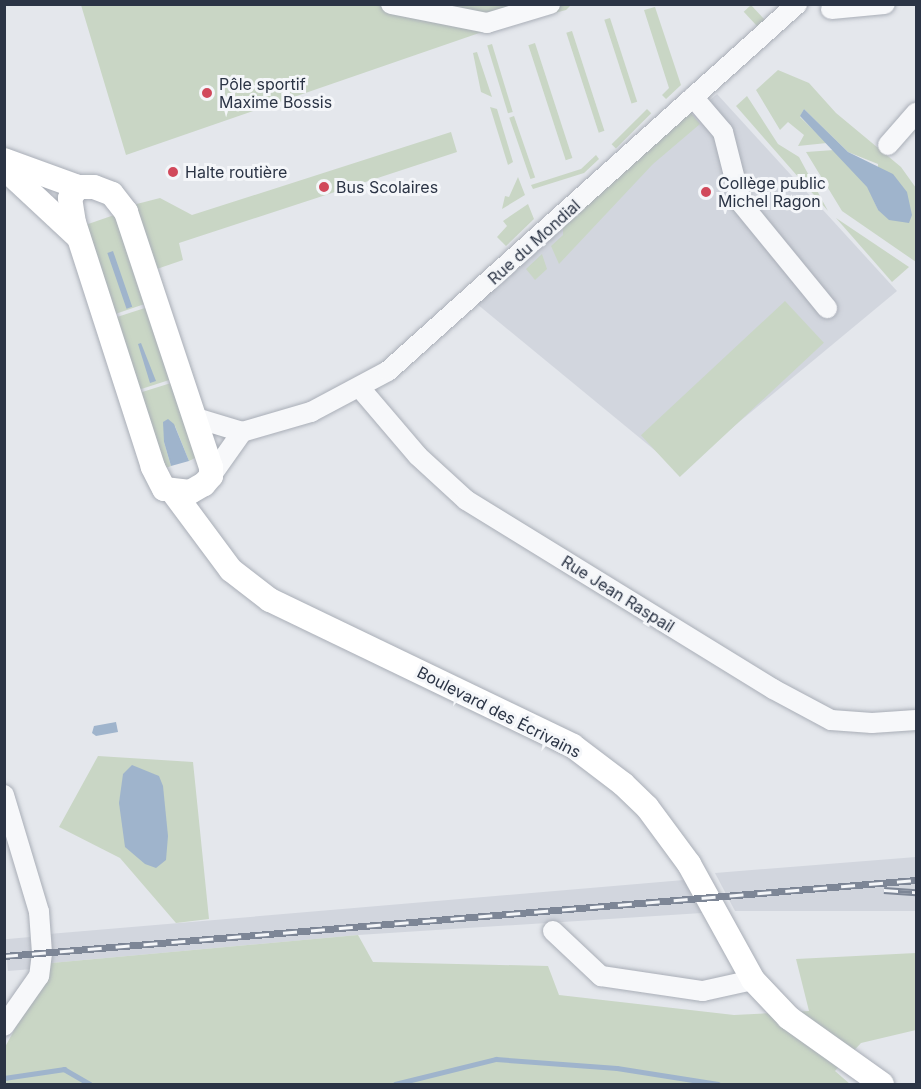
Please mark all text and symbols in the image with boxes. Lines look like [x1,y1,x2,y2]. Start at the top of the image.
place label: Pôle sportif Maxime Bossis [219,74,332,112]
marker: Pôle sportif Maxime Bossis [200,86,214,100]
place label: Halte routière [185,162,287,182]
marker: Halte routière [166,165,180,179]
place label: Collège public Michel Ragon [718,173,826,211]
place label: Bus Scolaires [336,177,438,197]
marker: Bus Scolaires [317,180,331,194]
marker: Collège public Michel Ragon [699,185,713,199]
street label: Rue du Mondial [484,196,584,288]
street label: Rue Jean Raspail [558,552,678,636]
street label: Boulevard des Écrivains [414,662,584,762]

